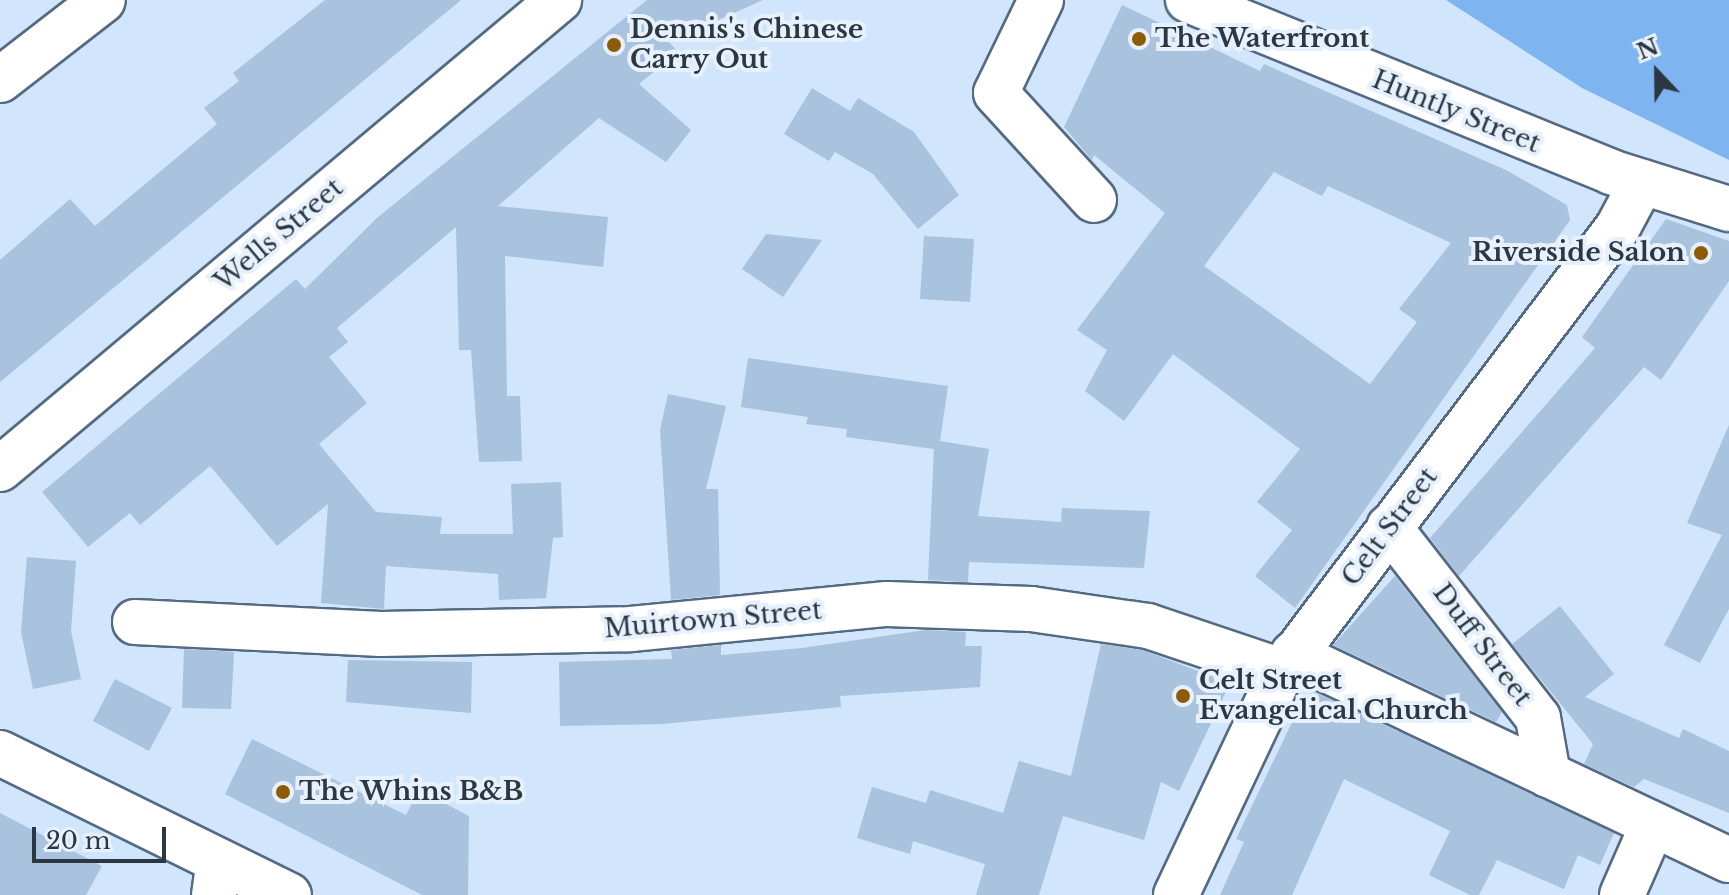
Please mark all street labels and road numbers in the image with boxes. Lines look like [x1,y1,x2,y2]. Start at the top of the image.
street label: Huntly Street [1367,64,1545,160]
street label: Wells Street [209,172,349,298]
street label: Celt Street [1336,462,1444,592]
street label: Duff Street [1426,578,1538,712]
street label: Muirtown Street [603,595,823,645]

